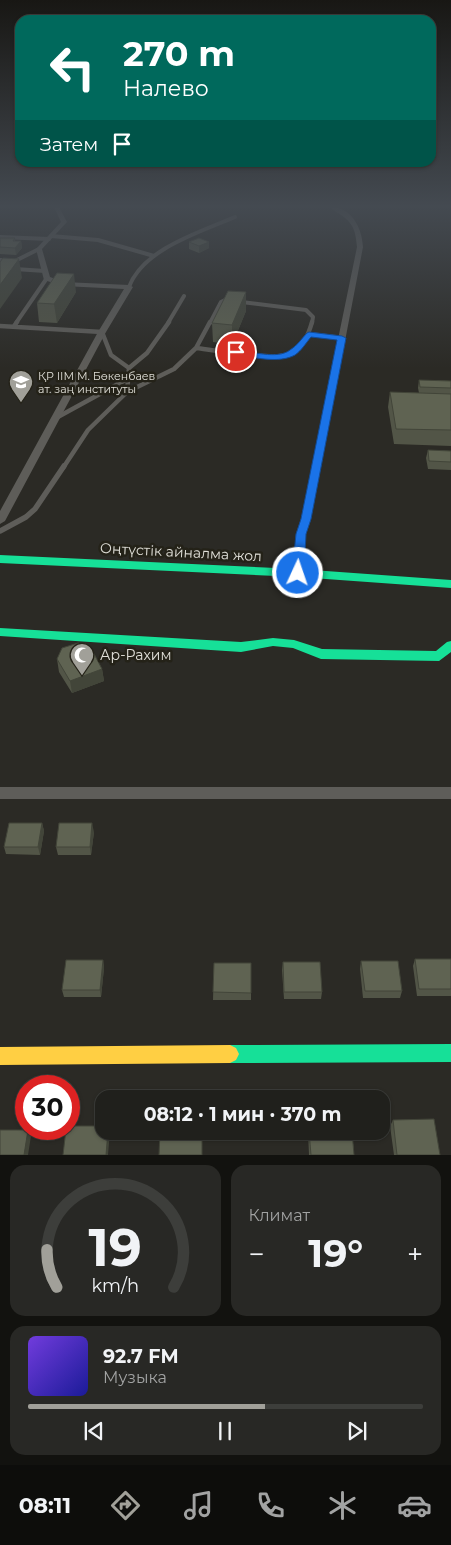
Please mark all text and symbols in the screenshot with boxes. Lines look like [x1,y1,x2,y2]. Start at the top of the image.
text: 270 m [123,32,235,75]
icon: left [40,35,105,100]
text: Налево [123,75,209,102]
icon: arrive [108,130,136,158]
text: Затем [40,133,98,156]
pin [215,331,257,373]
icon: arrive [222,338,250,366]
school or university icon: ҚР ІІМ М. Бөкенбаев ат. заң институты [8,369,34,403]
place label: ҚР ІІМ М. Бөкенбаев ат. заң институты [38,369,155,396]
street label: Оңтүстік айналма жол [100,539,262,565]
position arrow [271,546,323,598]
mosque icon: Ар-Рахим [69,642,95,676]
place label: Ар-Рахим [100,646,171,664]
speed limit sign: 30 [15,1075,80,1140]
text: 08:12 · 1 мин · 370 m [144,1103,341,1126]
text: Климат [249,1206,310,1225]
text: 19 [88,1216,142,1279]
text: 19° [308,1230,363,1277]
text: − [249,1237,265,1271]
text: + [407,1237,423,1271]
text: km/h [91,1275,139,1296]
text: 92.7 FM [103,1345,179,1368]
text: Музыка [103,1368,167,1387]
icon: previous [80,1417,108,1445]
icon: pause [211,1417,239,1445]
icon: next [343,1417,371,1445]
icon: directions [108,1488,143,1523]
icon: music [181,1488,216,1523]
icon: phone [253,1488,288,1523]
icon: climate [325,1488,360,1523]
icon: car [397,1488,432,1523]
text: 08:11 [19,1492,71,1519]

